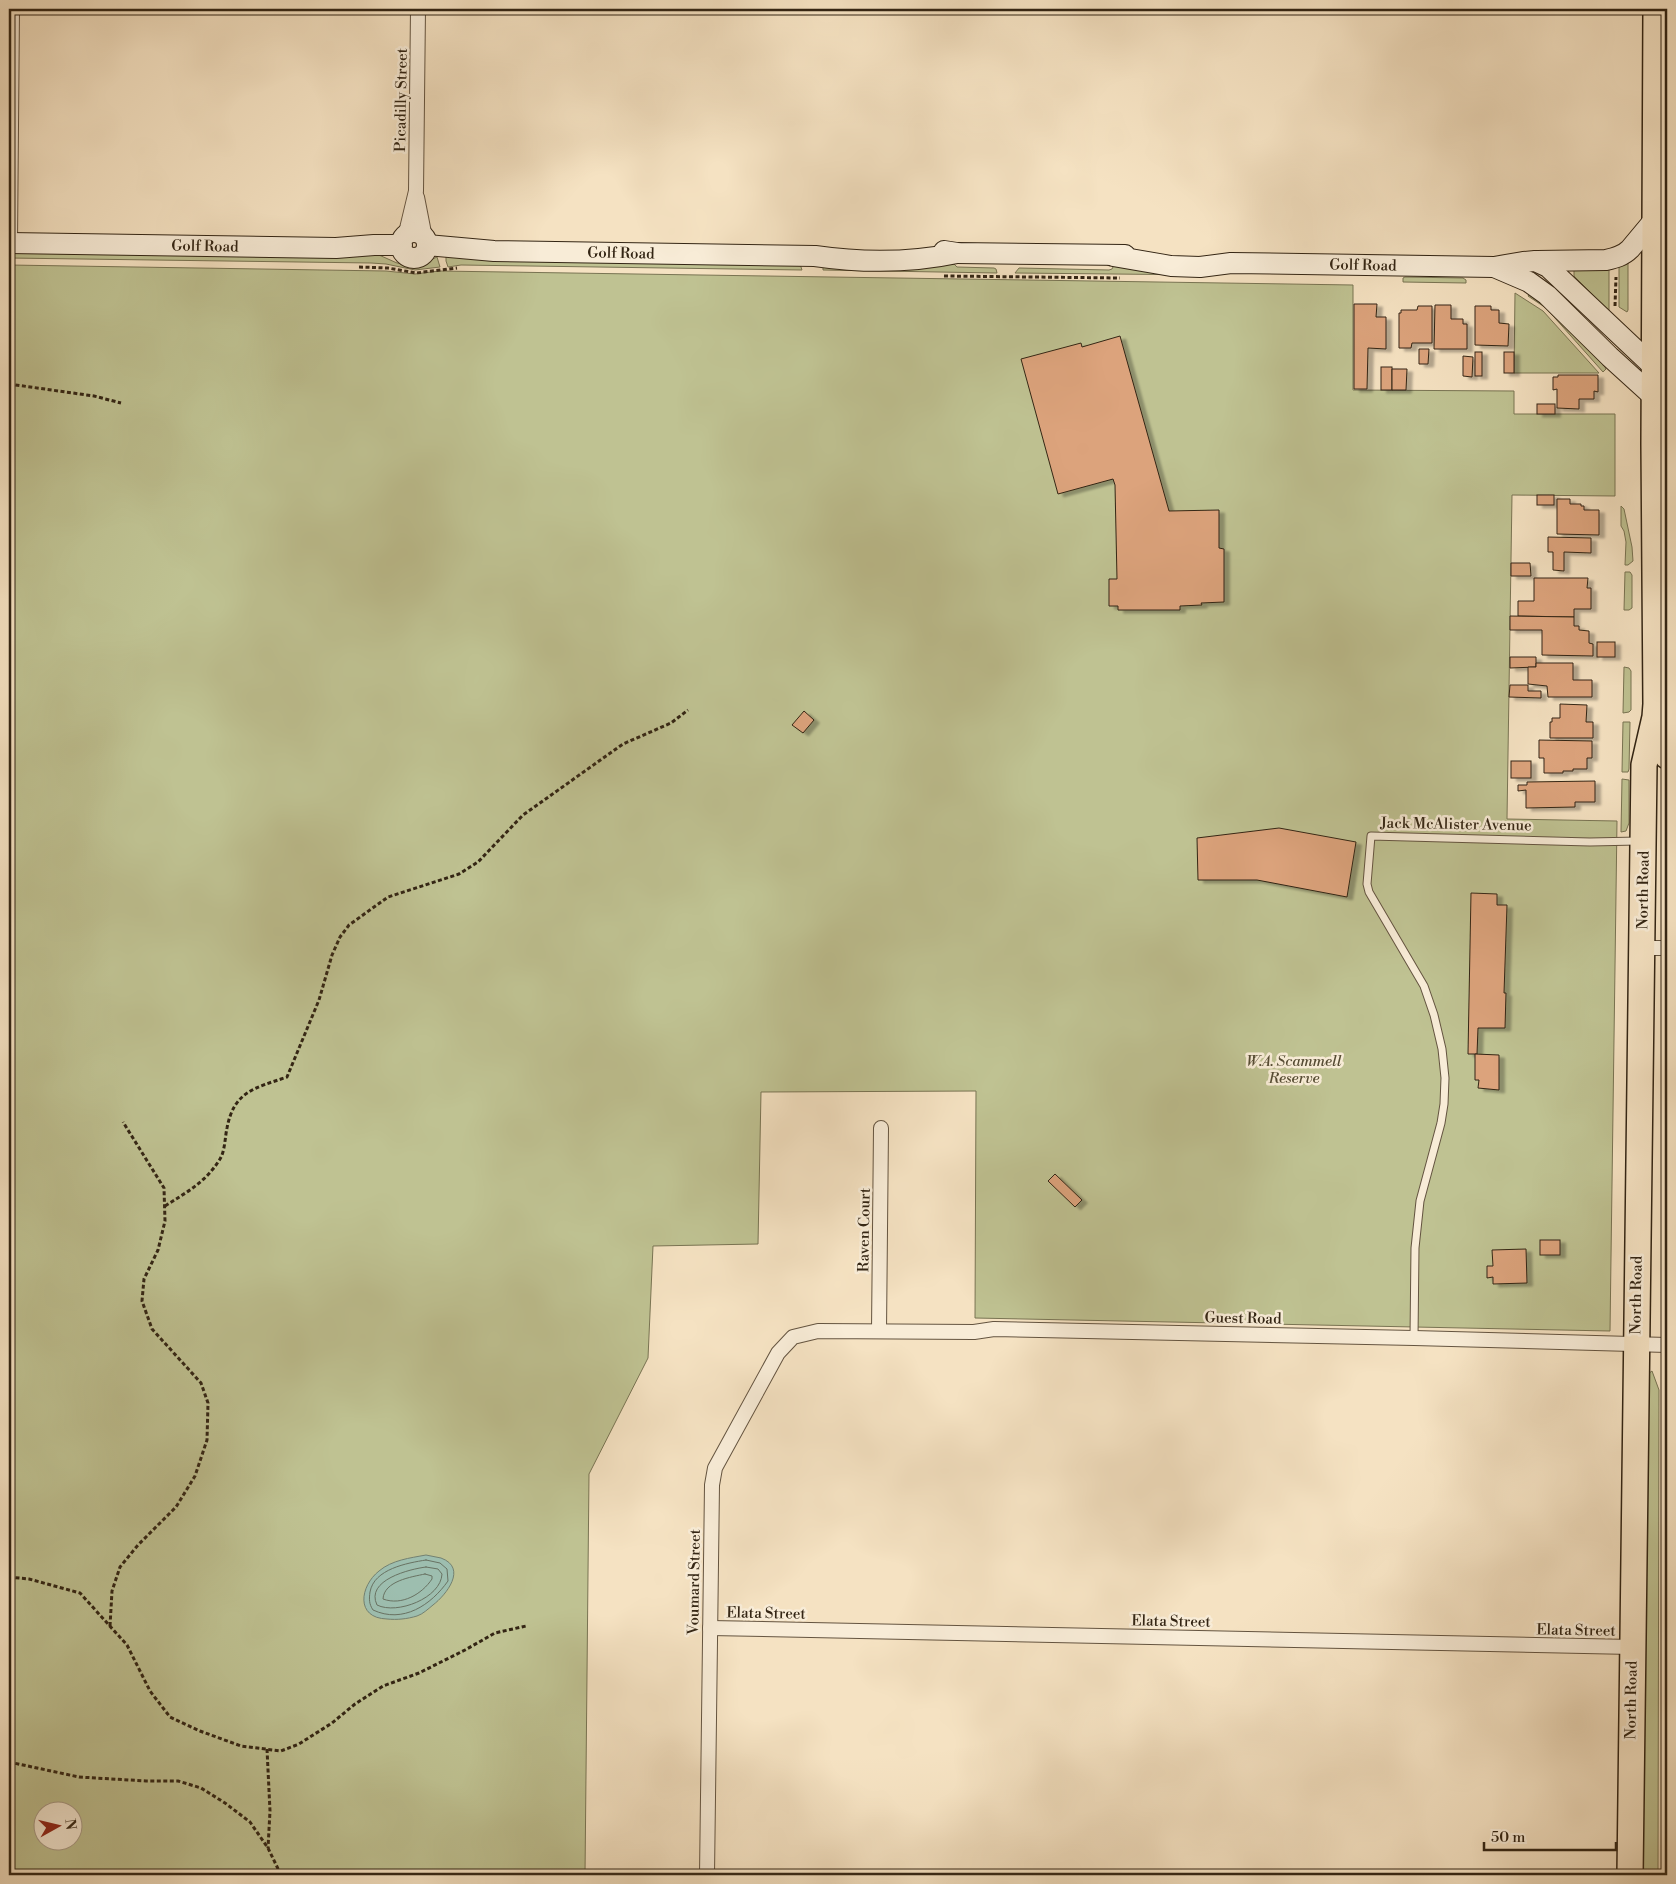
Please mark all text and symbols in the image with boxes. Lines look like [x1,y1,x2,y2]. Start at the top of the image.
street label: Picadilly Street [391,47,412,152]
street label: Golf Road [171,236,239,257]
street label: Golf Road [587,243,655,264]
street label: Golf Road [1329,255,1397,276]
street label: Jack McAlister Avenue [1379,814,1532,835]
street label: North Road [1633,850,1654,929]
park label: W.A. Scammell Reserve [1246,1052,1342,1088]
street label: Raven Court [854,1187,875,1272]
street label: North Road [1626,1255,1647,1334]
street label: Guest Road [1204,1308,1282,1329]
street label: Voumard Street [684,1528,705,1636]
street label: Elata Street [726,1603,807,1624]
street label: Elata Street [1131,1611,1212,1632]
street label: Elata Street [1536,1620,1617,1641]
street label: North Road [1621,1660,1642,1739]
north arrow [32,1802,82,1852]
text: N [60,1818,80,1831]
scale bar [1484,1819,1616,1851]
text: 50 m [1491,1828,1525,1847]

